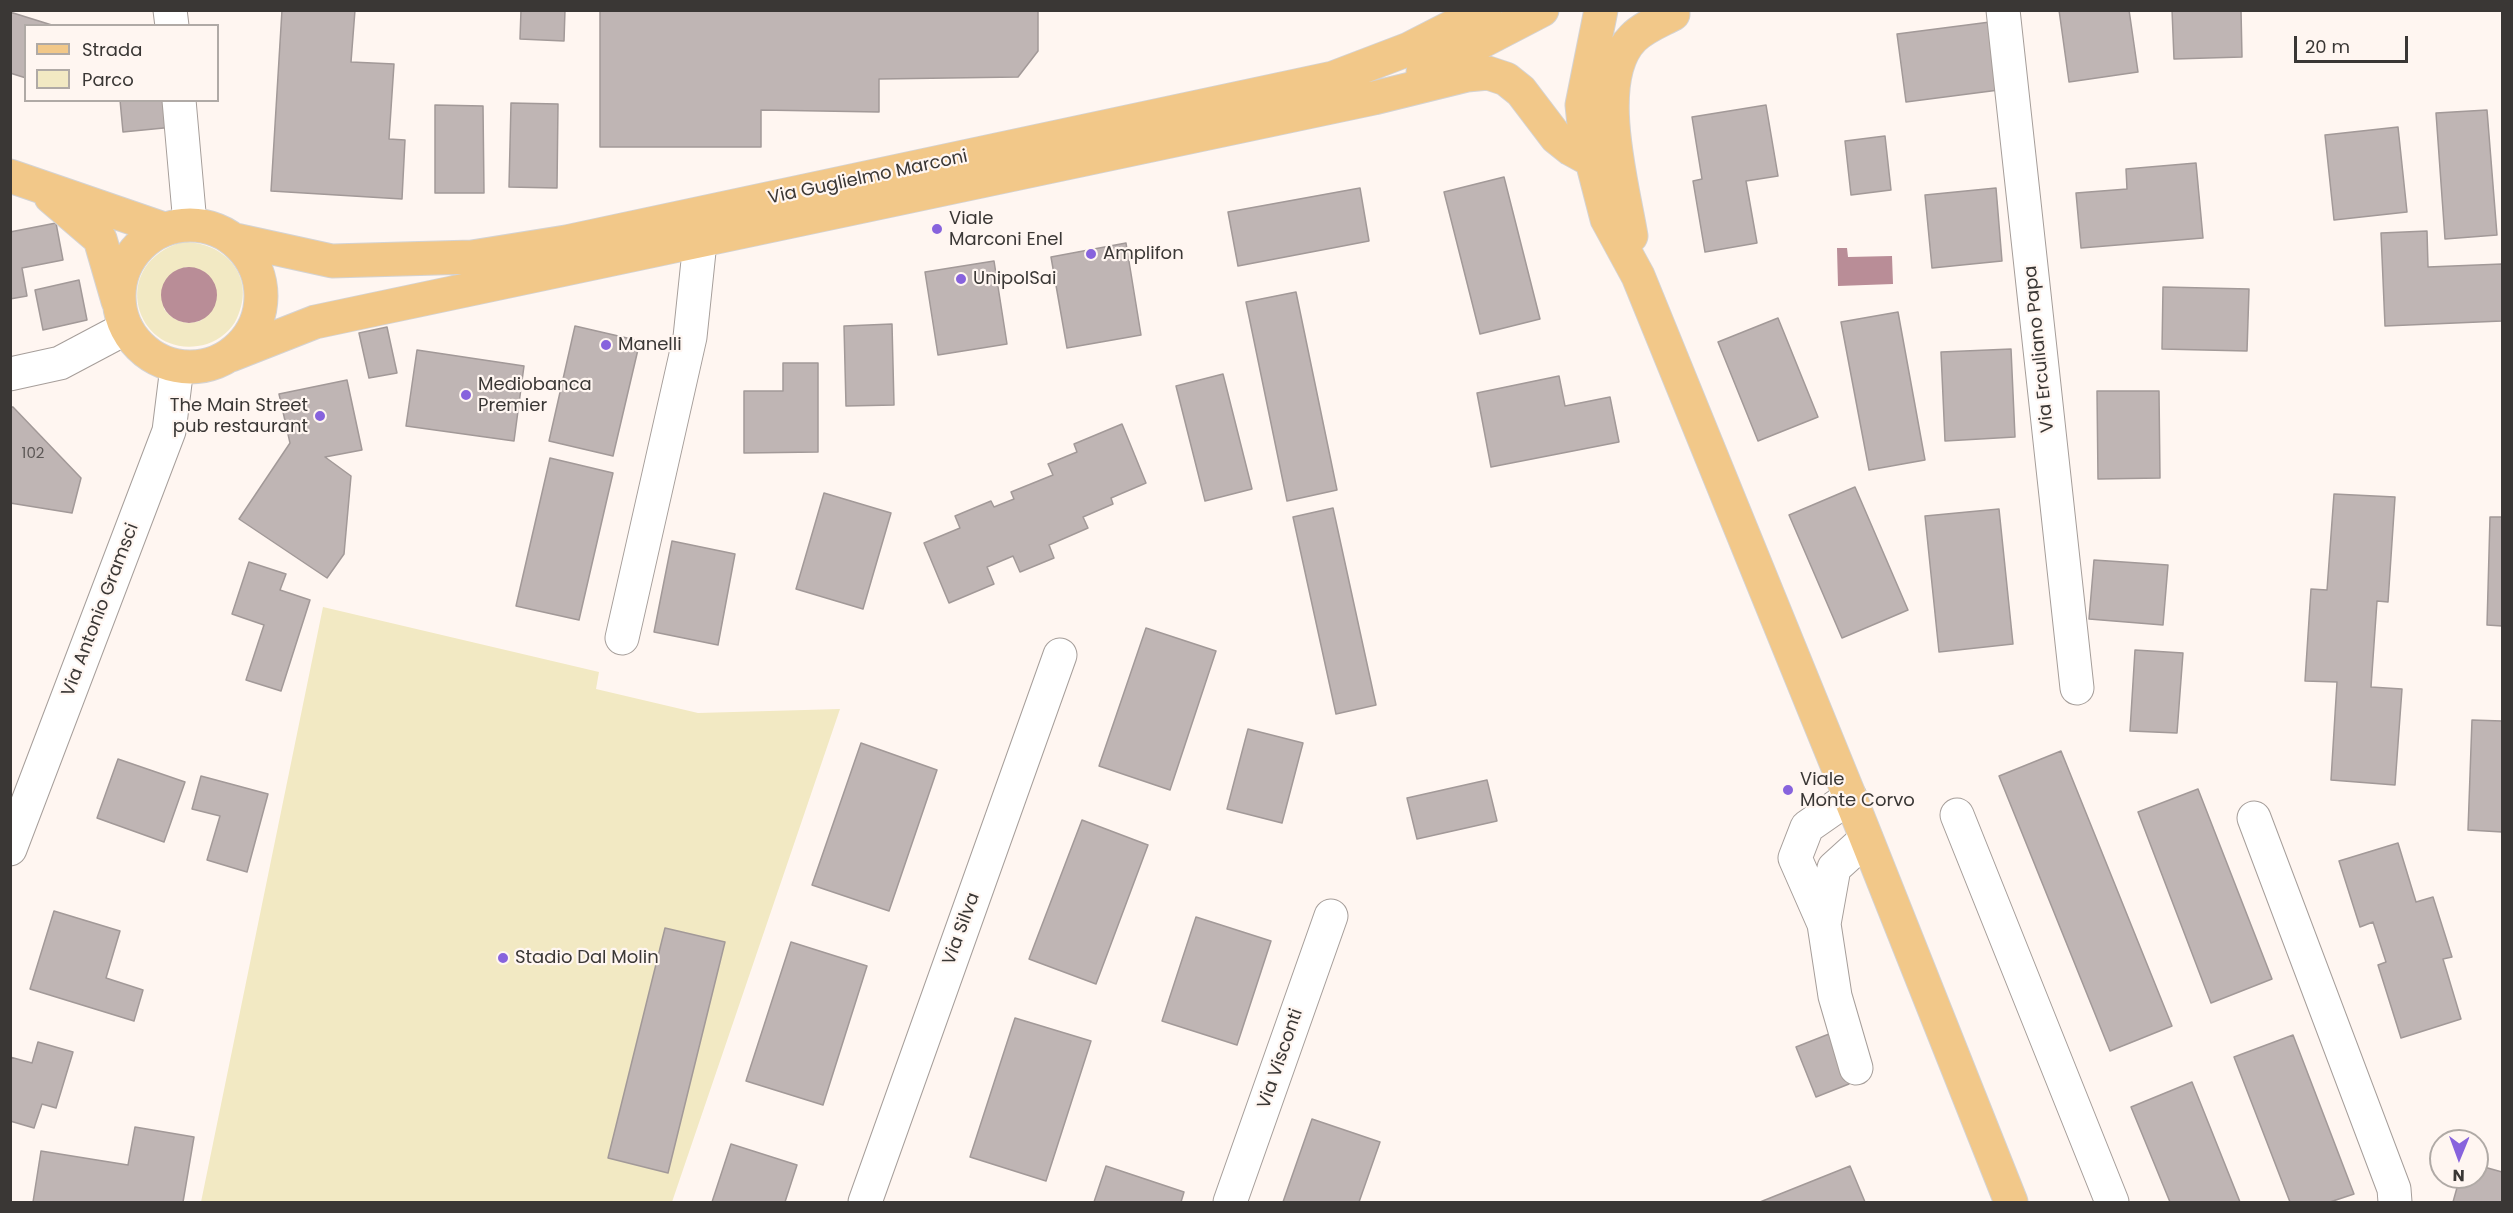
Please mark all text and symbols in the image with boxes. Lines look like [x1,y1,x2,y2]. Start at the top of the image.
legend [24,24,219,102]
scale bar [2297,24,2411,62]
text: 20 m [2305,34,2350,59]
text: Strada [82,37,142,62]
text: Parco [82,67,134,92]
street label: Via Guglielmo Marconi [766,146,970,210]
place label: Viale Marconi Enel [949,208,1063,250]
marker: Viale Marconi Enel [930,222,944,236]
place label: Amplifon [1103,243,1184,265]
marker: Amplifon [1084,247,1098,261]
street label: Via Erculiano Papa [2020,264,2060,434]
place label: UnipolSai [973,268,1056,290]
marker: UnipolSai [954,272,968,286]
place label: Manelli [618,334,682,356]
marker: Manelli [599,338,613,352]
place label: Mediobanca Premier [478,374,592,416]
marker: Mediobanca Premier [459,388,473,402]
place label: The Main Street pub restaurant [170,395,308,438]
marker: The Main Street pub restaurant [313,409,327,423]
house number: 102 [22,445,44,463]
street label: Via Antonio Gramsci [58,520,144,700]
place label: Viale Monte Corvo [1800,769,1915,812]
marker: Viale Monte Corvo [1781,783,1795,797]
street label: Via Silva [939,890,985,968]
place label: Stadio Dal Molin [515,947,659,969]
marker: Stadio Dal Molin [496,951,510,965]
street label: Via Visconti [1254,1006,1308,1112]
north arrow [2429,1129,2489,1189]
text: N [2452,1164,2465,1187]

